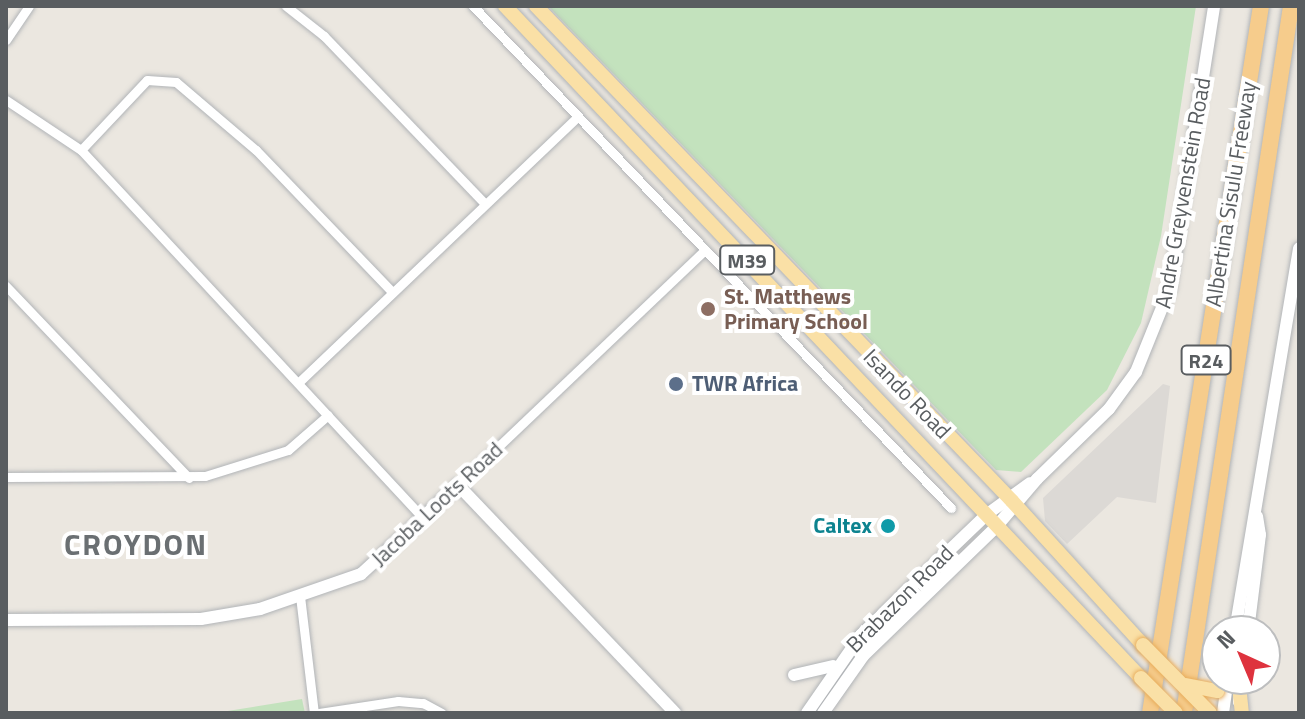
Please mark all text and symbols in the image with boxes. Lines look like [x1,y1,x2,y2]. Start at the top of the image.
street label: Andre Greyvenstein Road [1150,76,1216,310]
street label: Albertina Sisulu Freeway [1200,79,1262,309]
road number: M39 [719,244,775,276]
place label: St. Matthews Primary School [724,283,868,334]
marker: St. Matthews Primary School [699,300,717,318]
street label: Isando Road [858,344,956,444]
road number: R24 [1180,344,1232,376]
place label: TWR Africa [692,371,798,397]
marker: TWR Africa [667,375,685,393]
street label: Jacoba Loots Road [366,436,508,572]
place label: Caltex [813,513,872,539]
marker: Caltex [879,517,897,535]
district label: CROYDON [64,526,208,562]
street label: Brabazon Road [841,540,959,658]
north arrow [1201,615,1281,695]
text: N [1208,622,1243,657]

